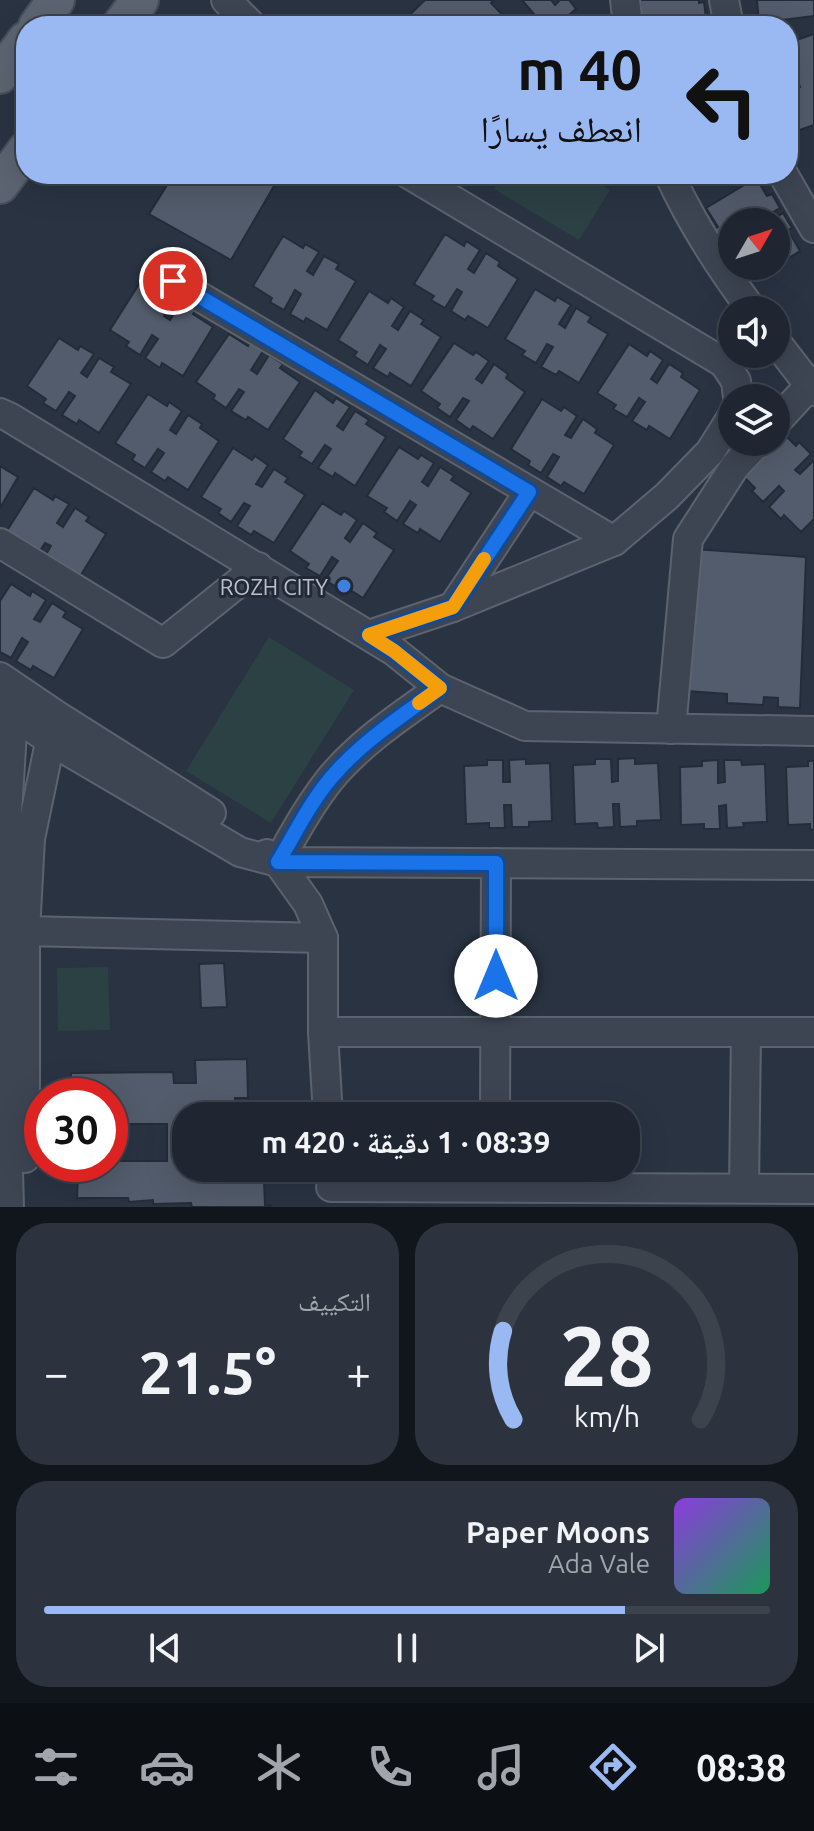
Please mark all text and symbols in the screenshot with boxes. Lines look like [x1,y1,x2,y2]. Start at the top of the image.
text: 40 m [517,38,642,101]
icon: left [670,48,774,152]
text: انعطف يسارًا [481,108,642,149]
north arrow [718,208,790,280]
map controls [718,208,790,456]
pin [139,247,207,315]
icon: arrive [151,259,195,303]
button: sound [718,296,790,368]
button: layers [718,384,790,456]
place label: ROZH CITY [220,574,328,599]
marker: ROZH CITY [335,577,353,595]
position arrow [454,934,538,1018]
speed limit sign: 30 [24,1078,128,1182]
text: 08:39 · 1 دقيقة · 420 m [261,1125,551,1159]
text: التكييف [298,1287,371,1316]
text: 28 [560,1308,653,1402]
text: 21.5° [139,1338,276,1405]
text: − [44,1348,69,1397]
text: + [346,1348,371,1397]
text: km/h [574,1400,640,1432]
text: Paper Moons [466,1515,650,1549]
text: Ada Vale [548,1549,650,1578]
icon: previous [143,1626,187,1670]
icon: pause [385,1626,429,1670]
icon: next [627,1626,671,1670]
icon: filters [28,1739,84,1795]
icon: car [139,1739,195,1795]
icon: climate [251,1739,307,1795]
icon: phone [362,1739,418,1795]
icon: music [473,1739,529,1795]
icon: directions [585,1739,641,1795]
text: 08:38 [696,1747,786,1788]

